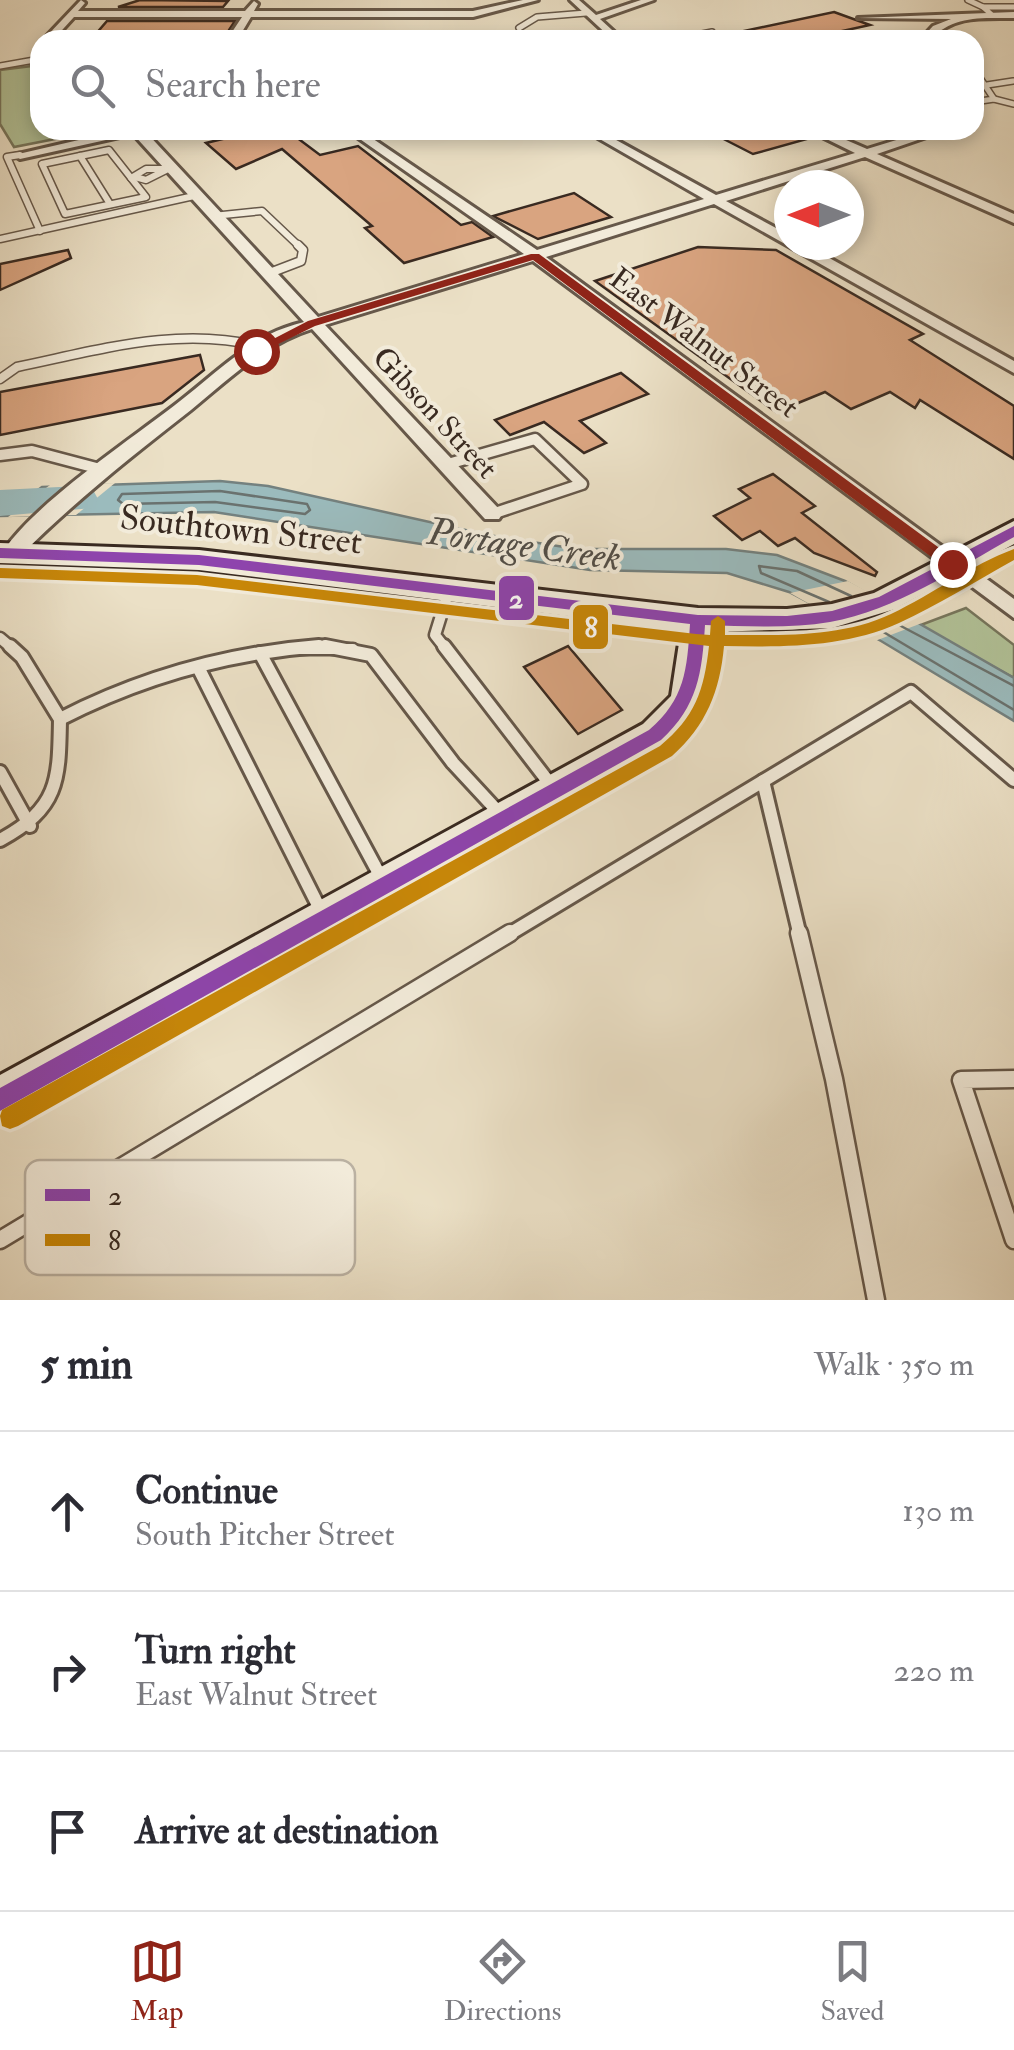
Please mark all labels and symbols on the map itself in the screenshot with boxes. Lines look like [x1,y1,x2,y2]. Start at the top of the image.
north arrow [774,170,864,260]
street label: East Walnut Street [602,260,806,426]
route start [234,329,280,375]
street label: Gibson Street [365,339,506,487]
street label: Southtown Street [118,495,364,565]
water label: Portage Creek [423,508,624,582]
route end [930,542,976,588]
line badge: 2 [497,574,536,622]
text: 2 [509,582,523,617]
line badge: 8 [571,603,610,651]
text: 8 [584,611,598,646]
legend [25,1160,355,1275]
text: 2 [108,1179,122,1214]
text: 8 [108,1224,121,1259]

